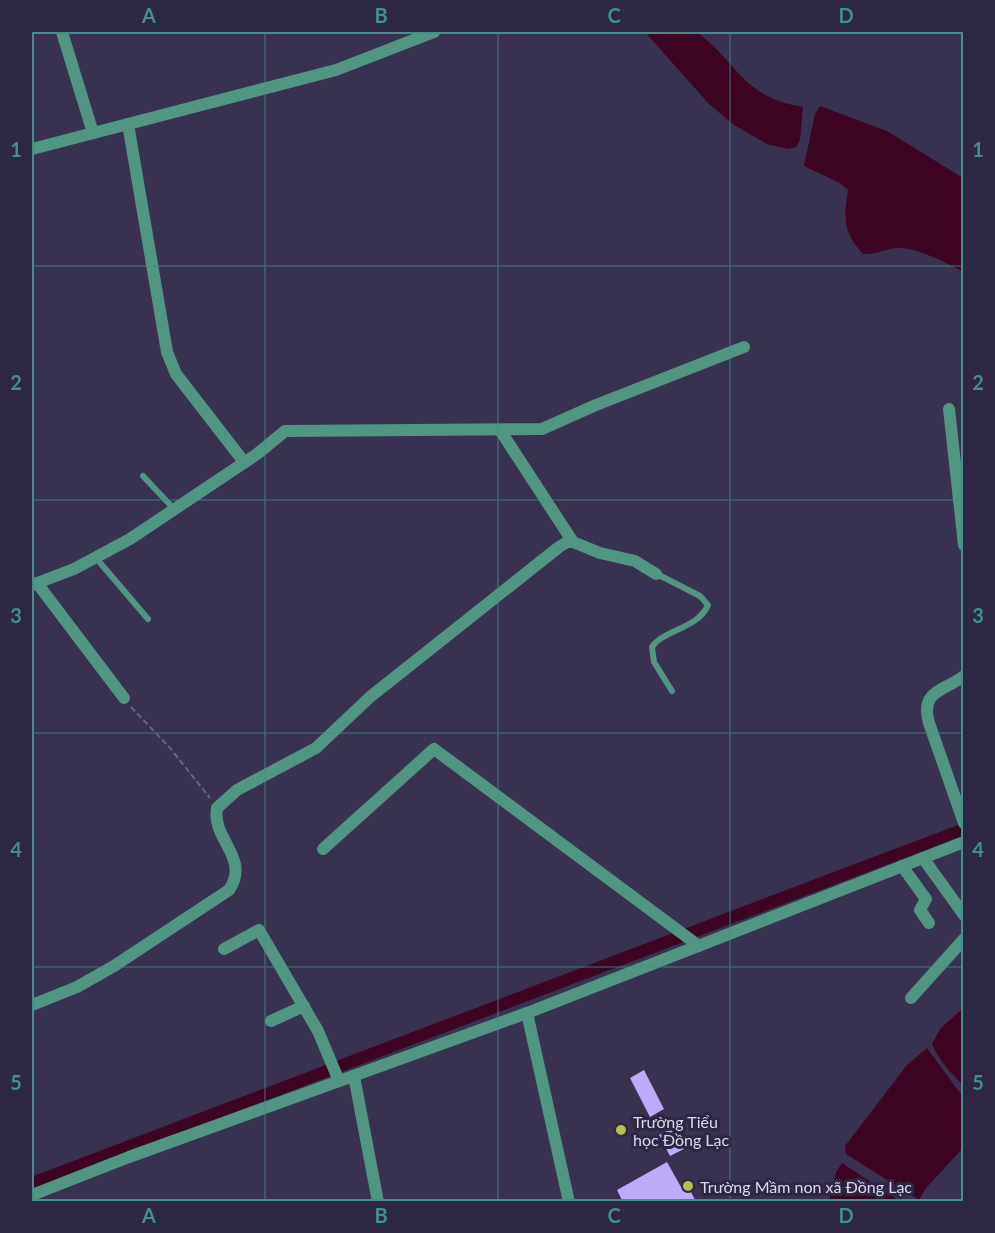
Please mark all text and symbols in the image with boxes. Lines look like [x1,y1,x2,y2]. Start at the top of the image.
text: A [141,3,156,27]
text: B [374,3,388,27]
text: C [607,3,621,27]
text: D [838,3,854,27]
text: 1 [10,137,22,161]
text: 1 [972,137,984,161]
text: 2 [10,370,22,394]
text: 2 [972,370,984,394]
text: 3 [10,603,22,627]
text: 3 [972,603,984,627]
text: 4 [10,837,22,861]
text: 4 [972,837,984,861]
text: 5 [10,1070,22,1094]
text: 5 [972,1070,984,1094]
place label: Trường Tiểu học Đồng Lạc [633,1112,730,1149]
marker: Trường Tiểu học Đồng Lạc [614,1123,628,1137]
place label: Trường Mầm non xã Đồng Lạc [700,1177,912,1196]
marker: Trường Mầm non xã Đồng Lạc [681,1179,695,1193]
text: A [141,1203,156,1227]
text: B [374,1203,388,1227]
text: C [607,1203,621,1227]
text: D [838,1203,854,1227]

